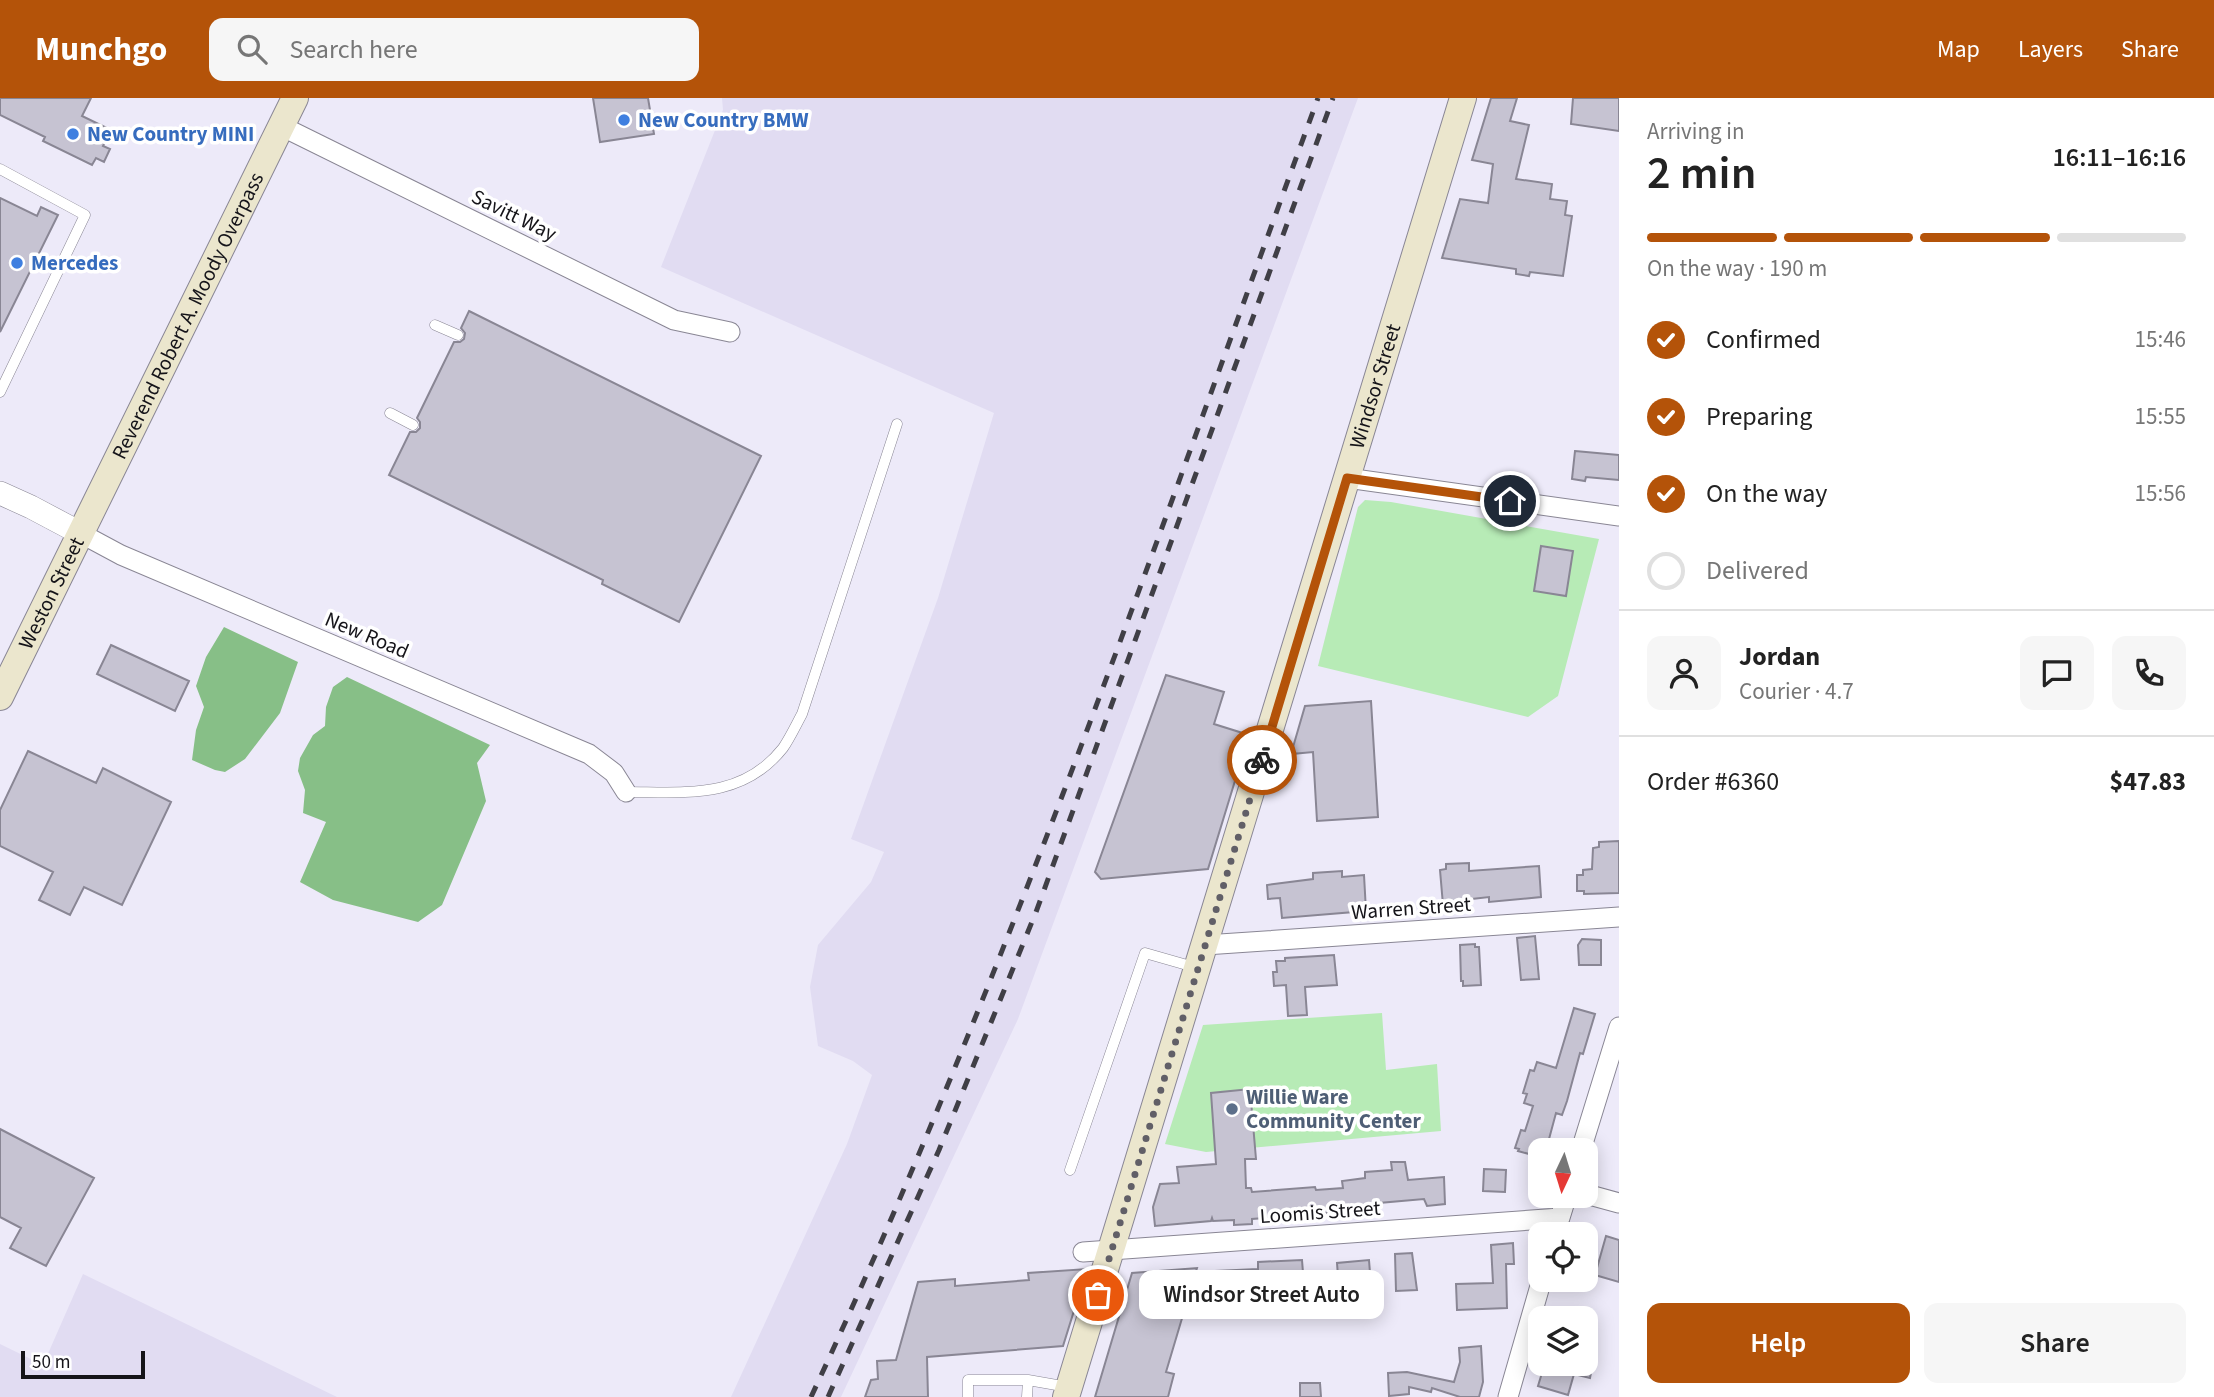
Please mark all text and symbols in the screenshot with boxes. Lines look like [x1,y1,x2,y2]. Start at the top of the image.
search box [209,18,699,81]
text: Munchgo [35,26,167,73]
icon: search [233,30,271,68]
text: Search here [289,31,418,68]
text: Map [1937,32,1980,67]
text: Layers [2018,32,2083,67]
text: Share [2121,32,2179,67]
place label: New Country BMW [638,105,809,135]
marker: New Country BMW [616,112,632,128]
text: Arriving in [1647,115,1745,148]
place label: New Country MINI [87,119,254,149]
marker: New Country MINI [65,126,81,142]
text: 16:11–16:16 [2053,139,2186,176]
text: 2 min [1647,141,1756,206]
street label: Reverend Robert A. Moody Overpass [104,167,271,464]
street label: Savitt Way [466,182,562,249]
place label: Mercedes [31,248,118,278]
text: On the way · 190 m [1647,252,1827,285]
marker: Mercedes [9,255,25,271]
street label: Windsor Street [1342,320,1408,452]
icon: check [1647,321,1685,359]
text: Confirmed [1706,321,1821,358]
text: 15:46 [2135,323,2186,356]
icon: check [1647,398,1685,436]
text: Preparing [1706,398,1812,435]
text: 15:55 [2135,400,2186,433]
pin [1480,471,1540,531]
icon: check [1647,475,1685,513]
text: On the way [1706,475,1827,512]
text: 15:56 [2135,477,2186,510]
icon: home [1491,482,1529,520]
street label: Weston Street [11,532,92,654]
text: Delivered [1706,552,1809,589]
street label: New Road [320,604,414,666]
button: person [1647,636,1721,710]
button: chat [2020,636,2094,710]
button: phone [2112,636,2186,710]
text: Jordan [1739,638,1820,675]
text: Courier · 4.7 [1739,675,1854,708]
courier [1227,725,1297,795]
icon: bike [1243,741,1281,779]
text: Order #6360 [1647,763,1779,800]
text: $47.83 [2110,763,2186,800]
street label: Warren Street [1350,889,1472,927]
place label: Willie Ware Community Center [1246,1082,1421,1136]
marker: Willie Ware Community Center [1224,1101,1240,1117]
north arrow [1528,1138,1598,1208]
map controls [1528,1138,1598,1376]
street label: Loomis Street [1259,1193,1381,1231]
button: locate [1528,1222,1598,1292]
pin [1068,1265,1128,1325]
callout: Windsor Street Auto [1140,1270,1385,1320]
icon: bag [1079,1276,1117,1314]
text: Windsor Street Auto [1163,1278,1360,1311]
button: Help [1647,1303,1910,1383]
button: Share [1924,1303,2186,1383]
button: layers [1528,1306,1598,1376]
scale bar [21,1348,145,1380]
text: 50 m [32,1349,70,1376]

